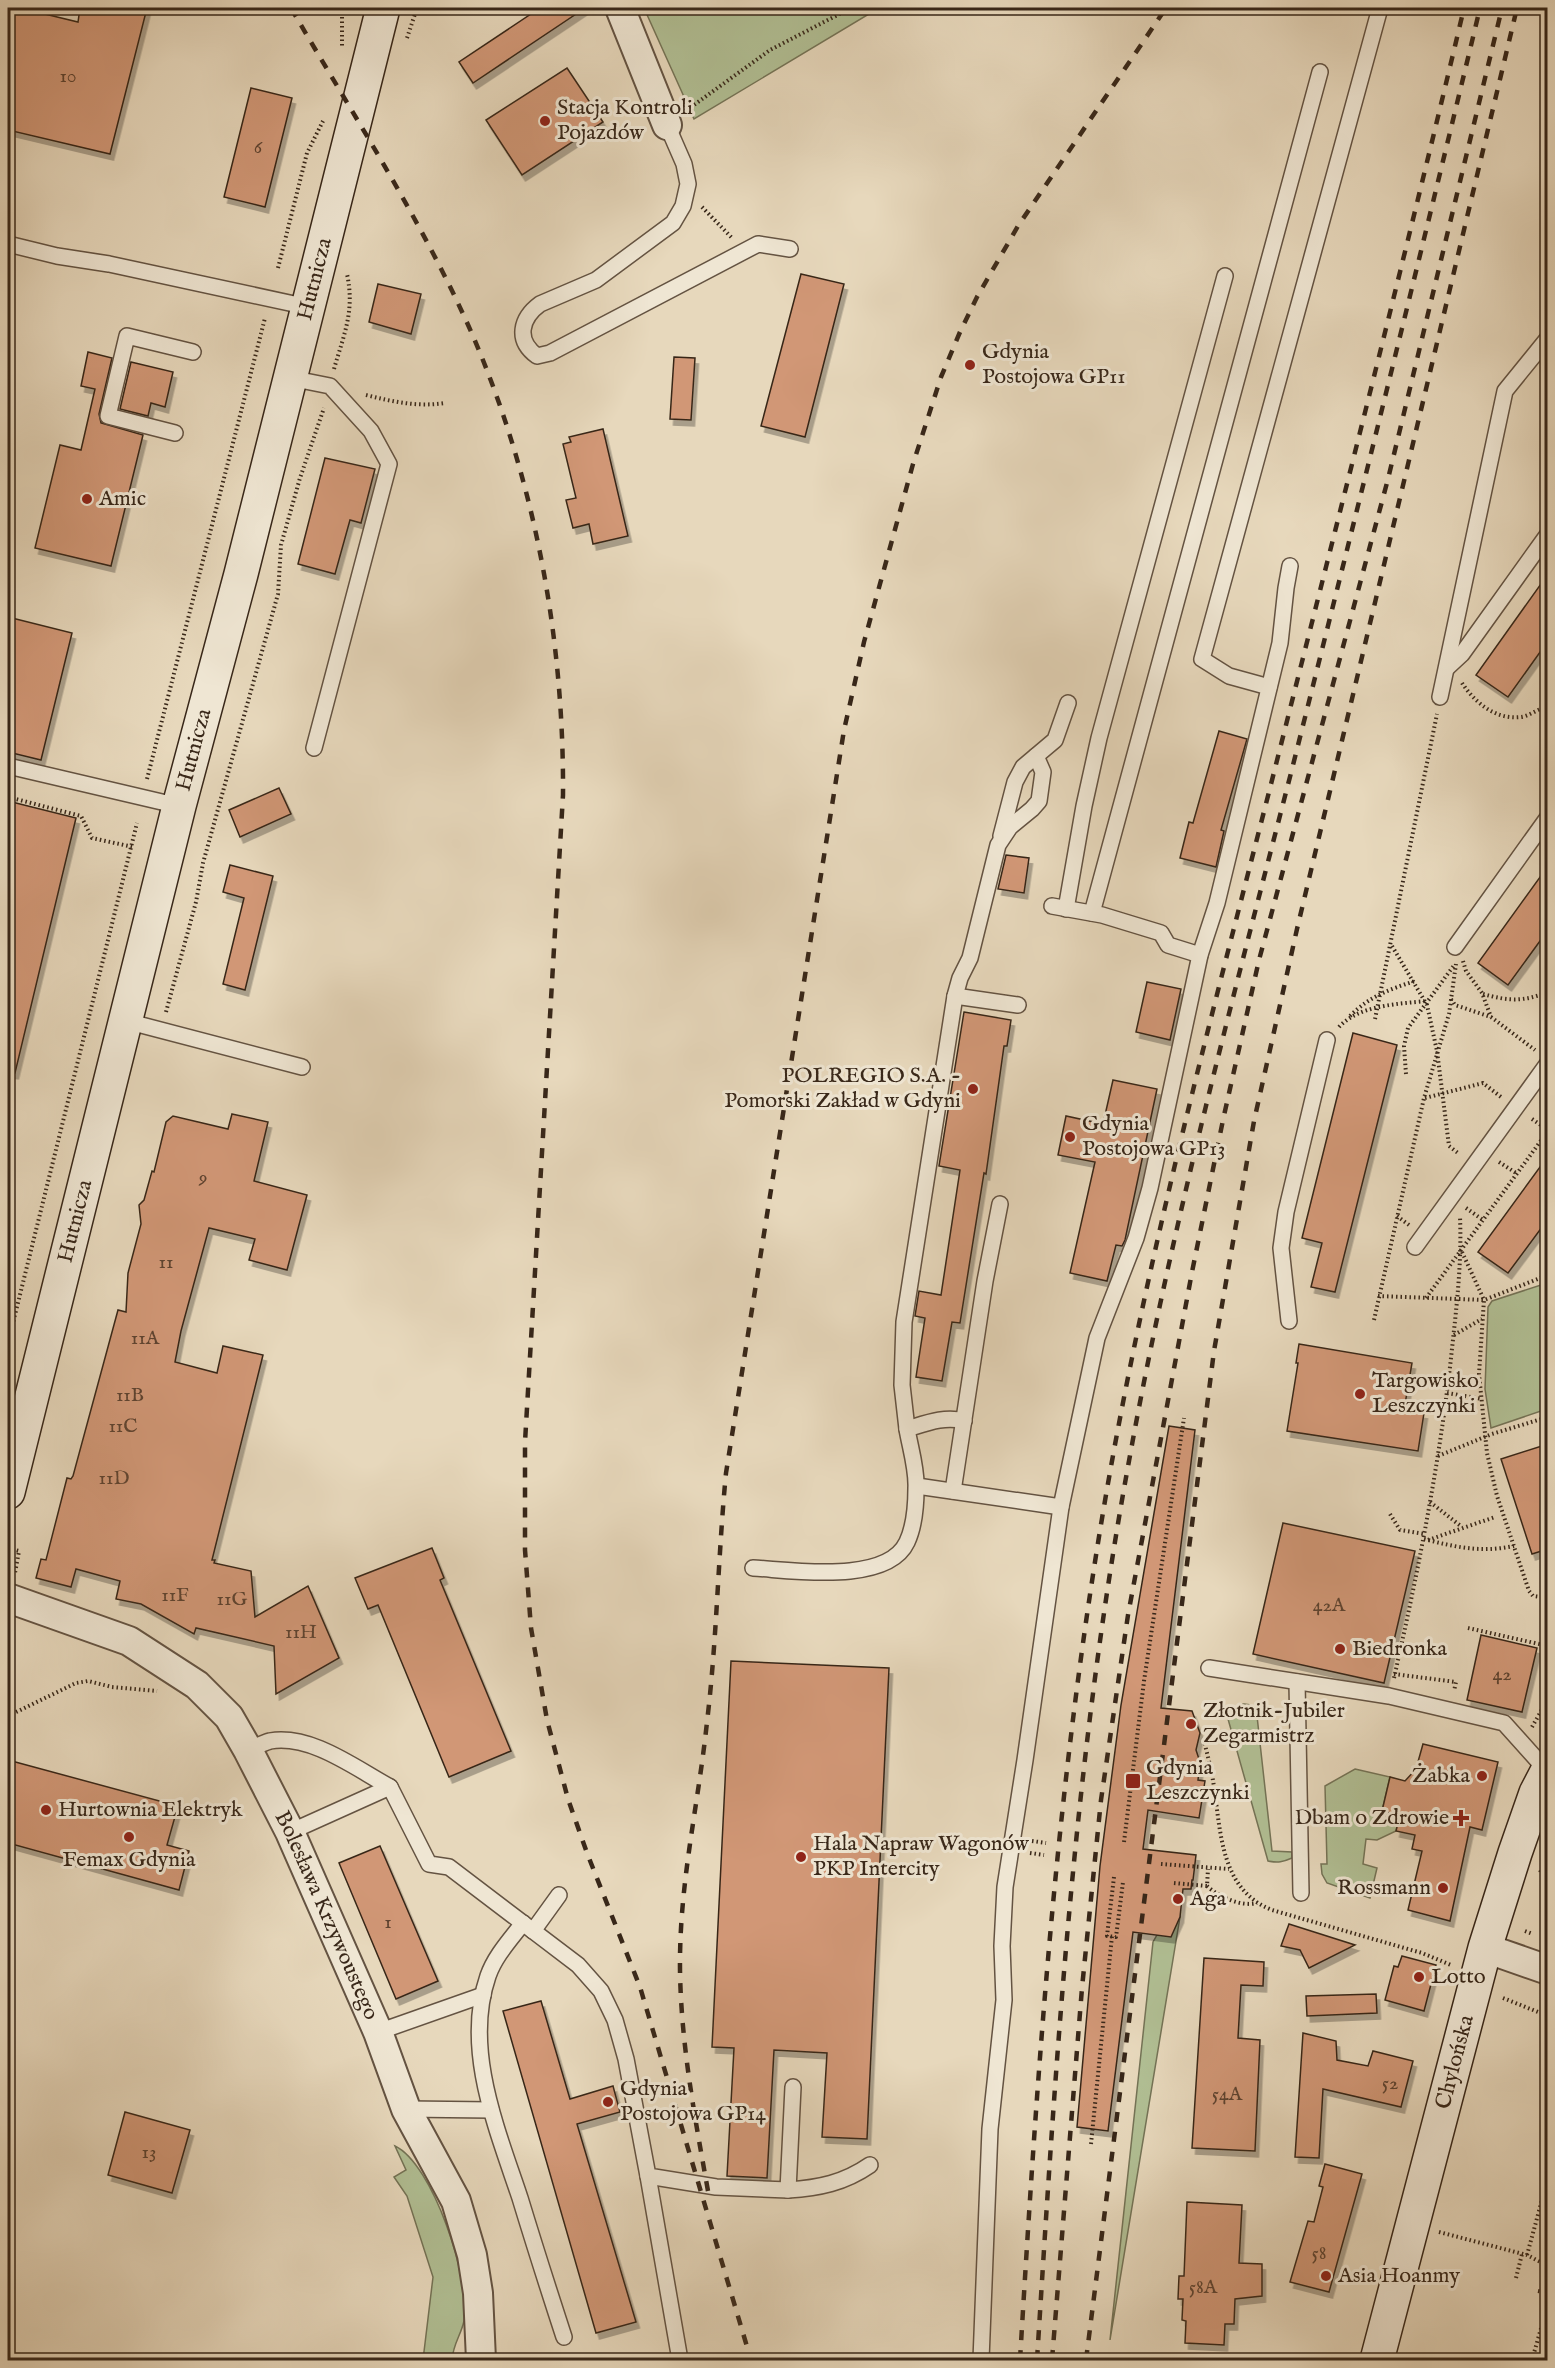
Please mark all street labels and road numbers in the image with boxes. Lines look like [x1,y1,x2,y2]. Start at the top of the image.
street label: Hutnicza [291,235,339,324]
street label: Hutnicza [170,705,219,794]
street label: Hutnicza [52,1177,99,1266]
street label: Bolesława Krzywoustego [268,1806,385,2025]
street label: Chylońska [1429,2011,1481,2112]

